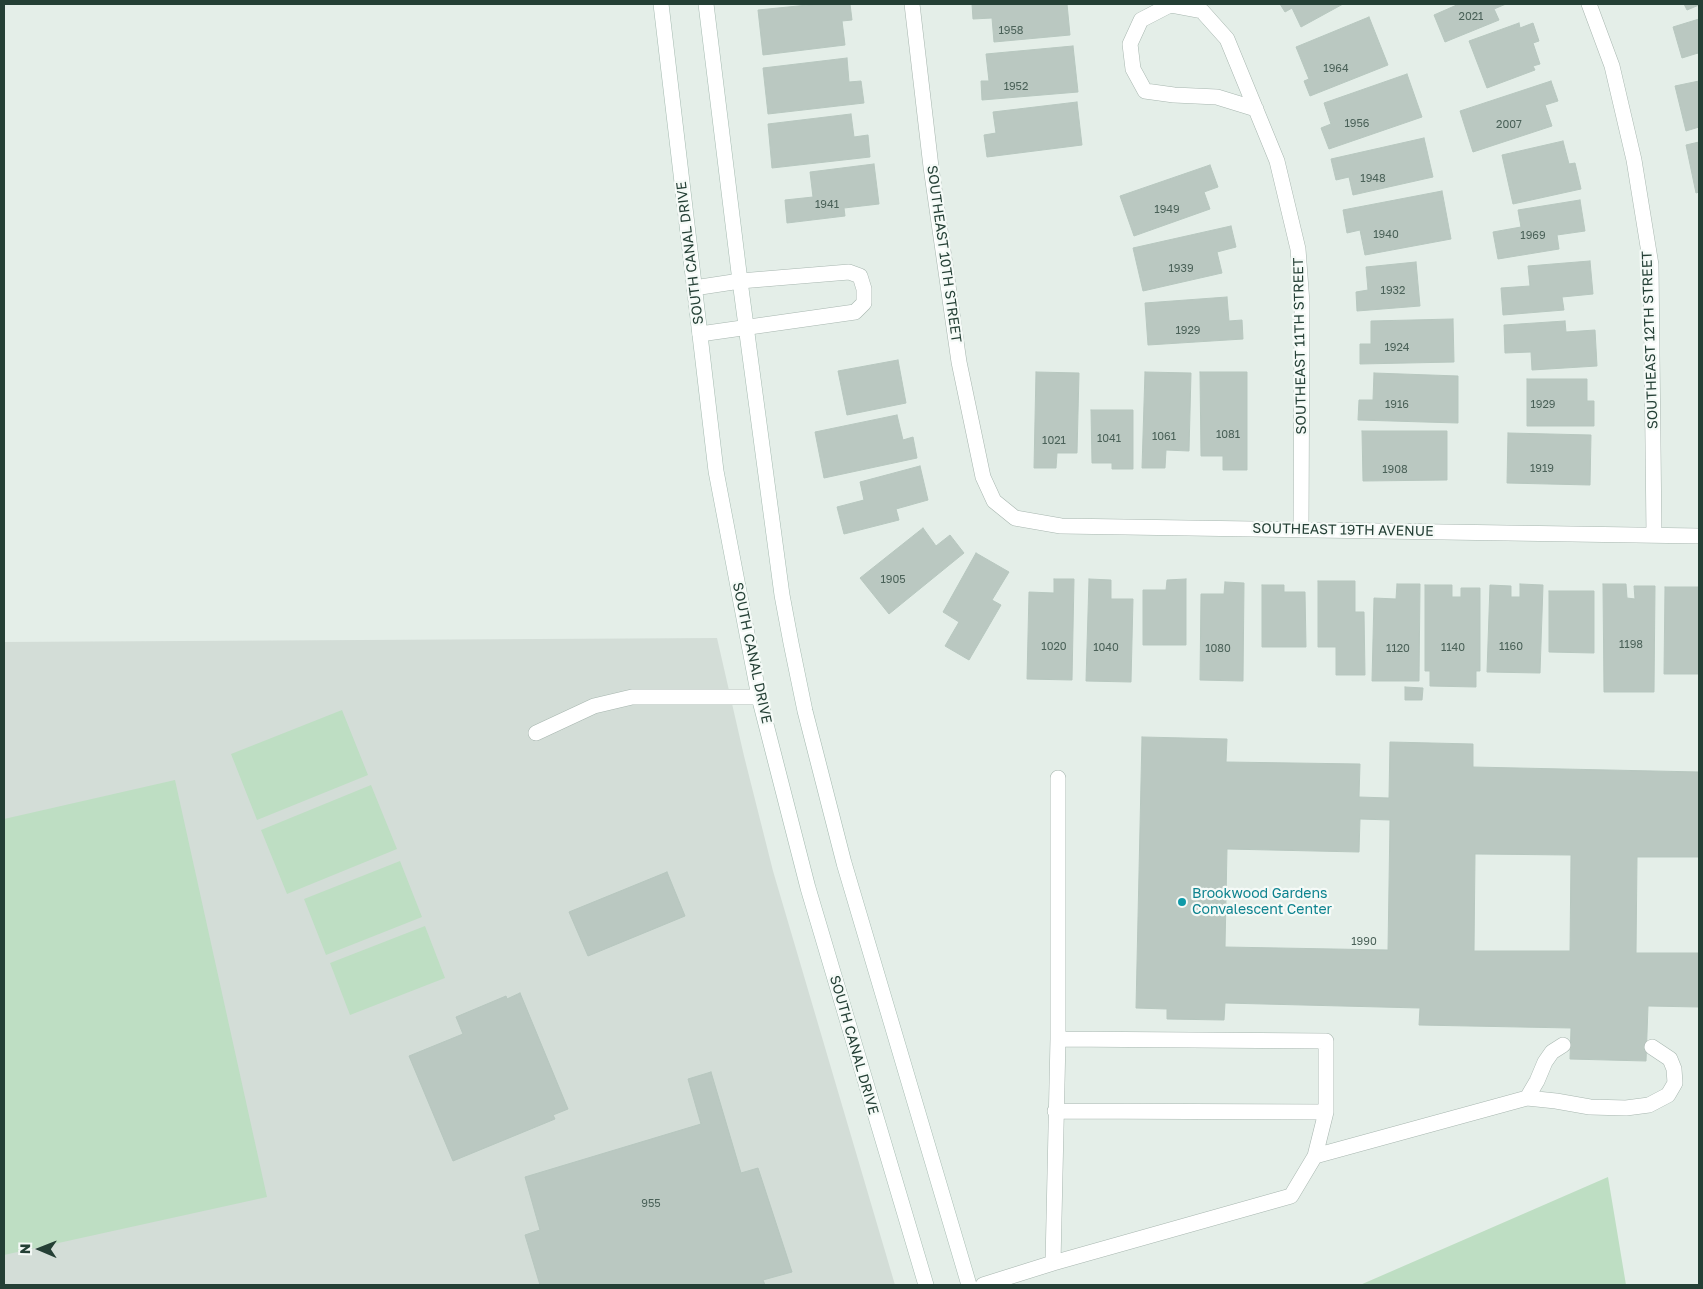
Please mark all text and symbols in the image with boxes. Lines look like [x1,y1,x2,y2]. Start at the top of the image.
house number: 2021 [1459,10,1483,24]
house number: 1958 [998,24,1024,38]
house number: 1964 [1323,62,1349,76]
house number: 1952 [1004,80,1028,94]
house number: 1956 [1344,117,1370,131]
house number: 2007 [1496,118,1522,132]
street label: SOUTHEAST 10TH STREET [923,164,965,344]
house number: 1948 [1360,172,1386,186]
street label: SOUTH CANAL DRIVE [673,180,707,326]
house number: 1941 [815,198,839,212]
house number: 1949 [1154,203,1180,217]
house number: 1940 [1373,228,1399,242]
house number: 1969 [1520,229,1546,243]
street label: SOUTHEAST 12TH STREET [1638,251,1662,429]
street label: SOUTHEAST 11TH STREET [1290,257,1310,435]
house number: 1939 [1168,262,1194,276]
house number: 1932 [1381,284,1405,298]
house number: 1929 [1175,324,1201,338]
house number: 1924 [1384,341,1410,355]
house number: 1916 [1385,398,1409,412]
house number: 1929 [1530,398,1556,412]
house number: 1081 [1216,428,1240,442]
house number: 1061 [1152,430,1176,444]
house number: 1041 [1097,432,1121,446]
house number: 1021 [1042,434,1066,448]
house number: 1919 [1530,462,1554,476]
house number: 1908 [1382,463,1408,477]
street label: SOUTHEAST 19TH AVENUE [1252,520,1434,540]
house number: 1905 [880,573,906,587]
street label: SOUTH CANAL DRIVE [729,581,775,725]
house number: 1198 [1619,638,1643,652]
house number: 1020 [1041,640,1067,654]
house number: 1160 [1499,640,1523,654]
house number: 1040 [1093,641,1119,655]
house number: 1140 [1441,641,1465,655]
house number: 1080 [1205,642,1231,656]
house number: 1120 [1386,642,1410,656]
place label: Brookwood Gardens Convalescent Center [1192,886,1332,919]
marker: Brookwood Gardens Convalescent Center [1176,896,1188,908]
house number: 1990 [1351,935,1377,949]
street label: SOUTH CANAL DRIVE [826,973,882,1117]
house number: 955 [641,1197,661,1211]
north arrow [15,1224,65,1274]
text: N [16,1243,33,1254]

